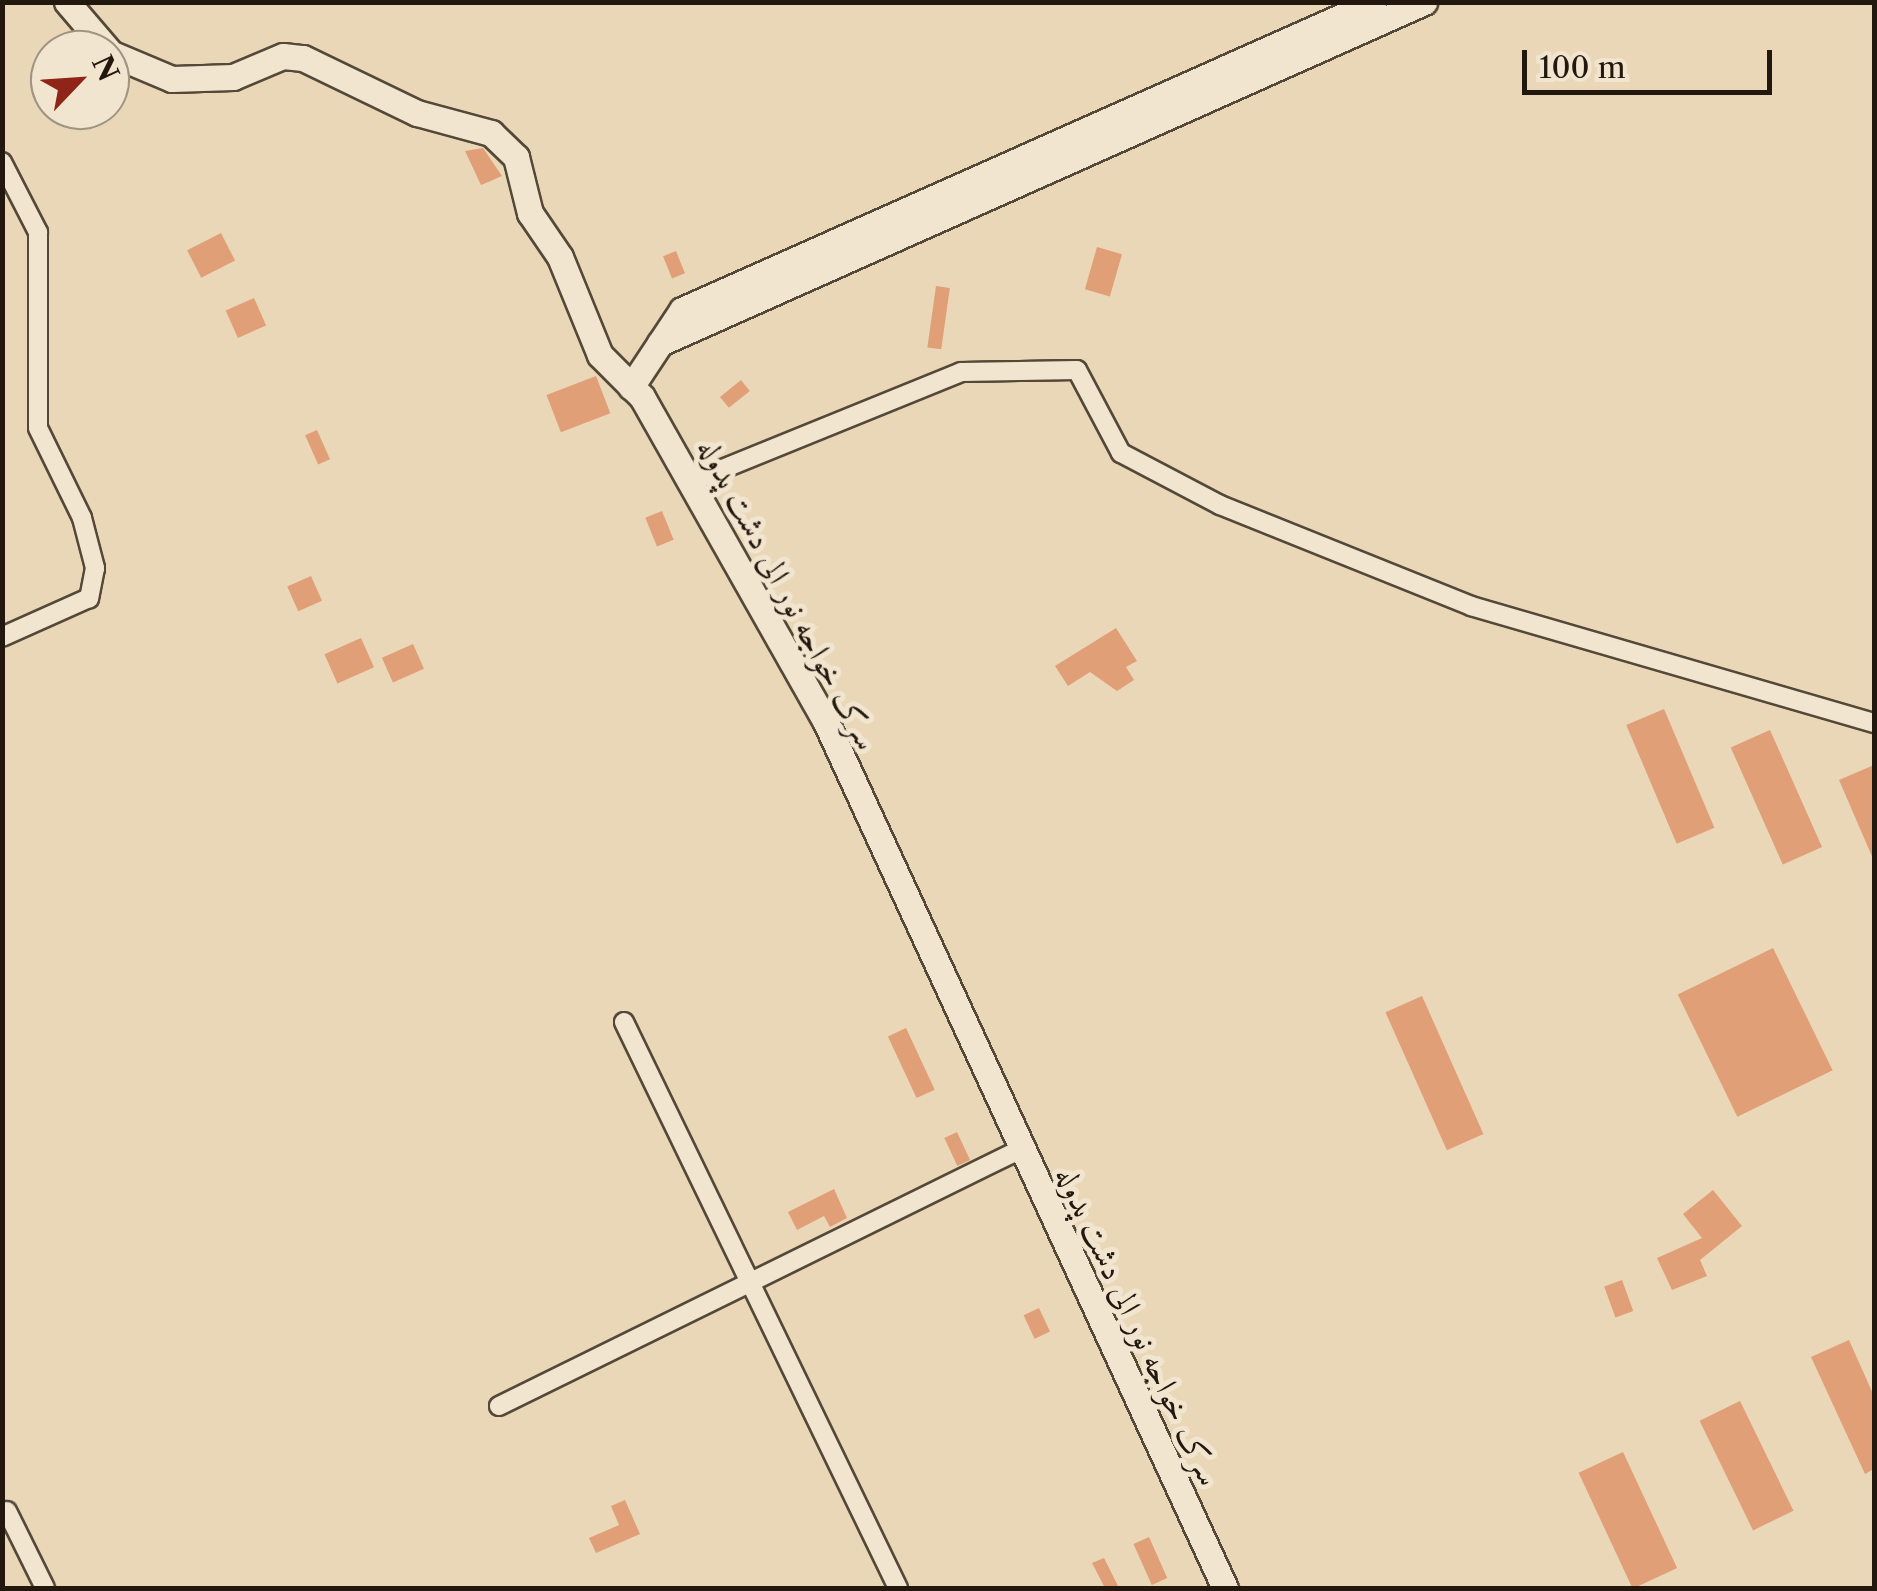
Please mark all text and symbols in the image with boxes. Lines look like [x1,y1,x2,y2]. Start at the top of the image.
north arrow [30,30,130,130]
scale bar [1527,30,1777,92]
text: 100 m [1539,49,1626,86]
text: N [85,50,126,86]
street label: سرک خواجه نور الی دشت پدوله [690,432,886,756]
street label: سرک خواجه نور الی دشت پدوله [1047,1161,1229,1491]

